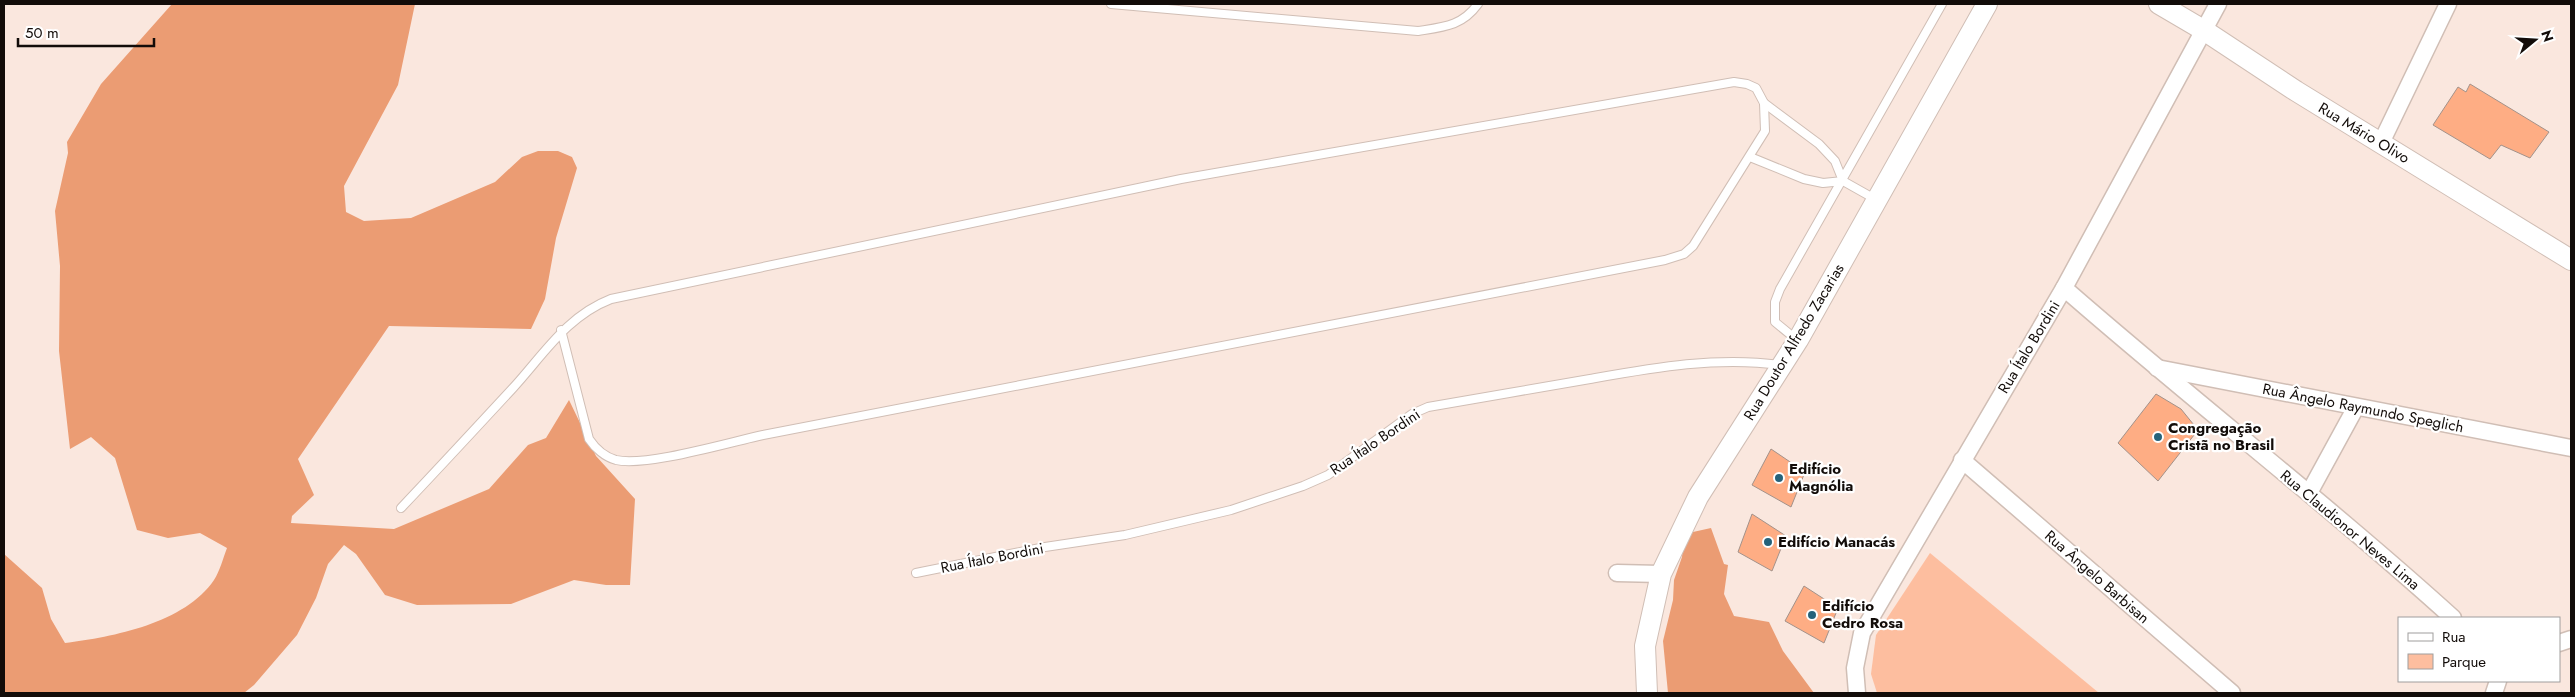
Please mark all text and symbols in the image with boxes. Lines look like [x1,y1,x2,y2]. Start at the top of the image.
scale bar [18,15,154,47]
north arrow [2510,15,2560,65]
text: 50 m [25,22,59,44]
text: N [2536,28,2559,44]
street label: Rua Mário Olivo [2314,97,2414,169]
street label: Rua Doutor Alfredo Zacarias [1738,259,1850,425]
street label: Rua Ítalo Bordini [1993,297,2065,397]
street label: Rua Ângelo Raymundo Speglich [2261,378,2465,438]
street label: Rua Ítalo Bordini [1326,404,1424,480]
place label: Congregação Cristã no Brasil [2168,417,2274,456]
marker: Congregação Cristã no Brasil [2152,431,2164,443]
place label: Edifício Magnólia [1789,458,1853,497]
street label: Rua Claudionor Neves Lima [2275,465,2425,595]
marker: Edifício Magnólia [1773,472,1785,484]
street label: Rua Ângelo Barbisan [2040,525,2154,629]
place label: Edifício Manacás [1778,531,1895,553]
marker: Edifício Manacás [1762,536,1774,548]
street label: Rua Ítalo Bordini [939,537,1045,579]
place label: Edifício Cedro Rosa [1822,595,1903,634]
marker: Edifício Cedro Rosa [1806,609,1818,621]
legend [2398,617,2560,682]
text: Rua [2442,626,2466,648]
text: Parque [2442,651,2486,673]

